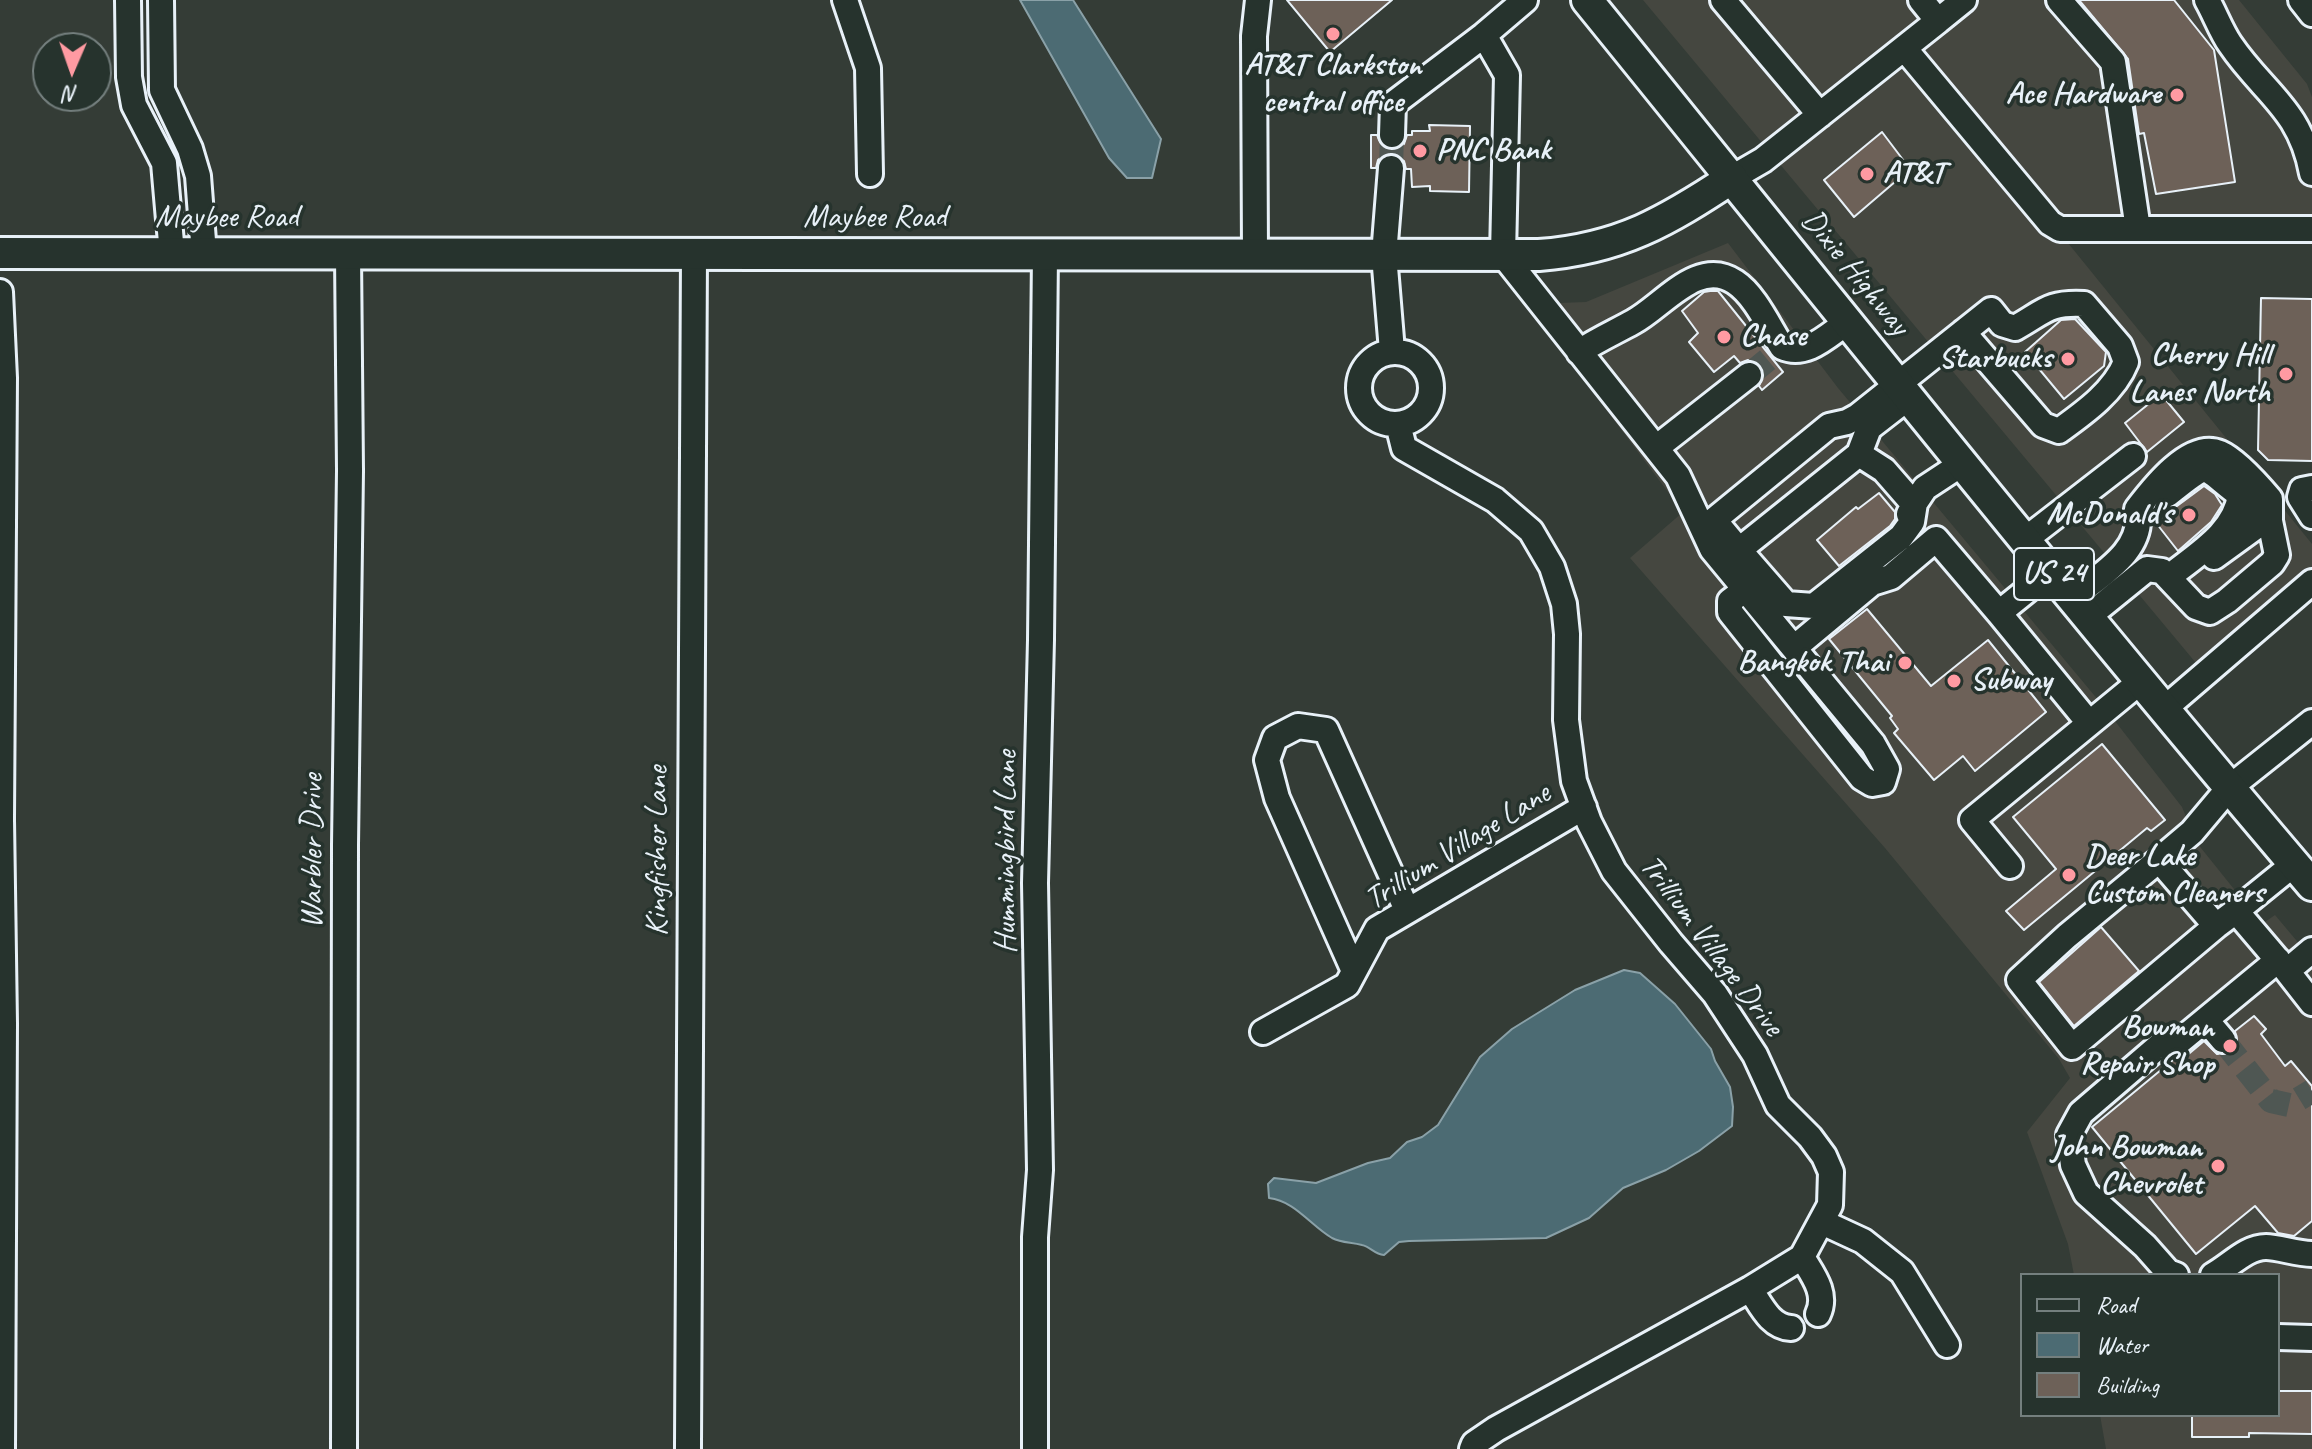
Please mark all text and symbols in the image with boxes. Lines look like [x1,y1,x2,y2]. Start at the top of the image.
marker: AT&T Clarkston central office [1324,25,1342,43]
north arrow [32,32,112,112]
place label: AT&T Clarkston central office [1245,47,1421,122]
place label: Ace Hardware [2006,76,2161,114]
text: N [64,80,79,108]
marker: Ace Hardware [2168,86,2186,104]
place label: PNC Bank [1436,132,1550,170]
marker: PNC Bank [1411,142,1429,160]
place label: AT&T [1883,155,1945,193]
marker: AT&T [1858,165,1876,183]
street label: Maybee Road [155,199,299,237]
street label: Maybee Road [803,199,947,237]
street label: Dixie Highway [1793,202,1917,344]
place label: Chase [1740,318,1807,356]
marker: Chase [1715,328,1733,346]
place label: Cherry Hill Lanes North [2129,337,2270,412]
place label: Starbucks [1938,340,2052,378]
marker: Starbucks [2059,350,2077,368]
marker: Cherry Hill Lanes North [2277,365,2295,383]
place label: McDonald's [2046,496,2173,534]
marker: McDonald's [2180,506,2198,524]
road number: US 24 [2014,548,2094,600]
place label: Bangkok Thai [1737,644,1889,682]
marker: Bangkok Thai [1896,654,1914,672]
place label: Subway [1970,662,2052,700]
marker: Subway [1945,672,1963,690]
street label: Hummingbird Lane [988,750,1026,954]
street label: Kingfisher Lane [639,766,677,936]
street label: Warbler Drive [294,773,332,929]
street label: Trillium Village Lane [1358,775,1558,919]
place label: Deer Lake Custom Cleaners [2085,838,2264,913]
street label: Trillium Village Drive [1631,848,1791,1044]
marker: Deer Lake Custom Cleaners [2060,866,2078,884]
place label: Bowman Repair Shop [2080,1009,2214,1084]
marker: Bowman Repair Shop [2221,1037,2239,1055]
place label: John Bowman Chevrolet [2051,1129,2202,1204]
marker: John Bowman Chevrolet [2209,1157,2227,1175]
legend [2020,1273,2280,1417]
text: Road [2096,1290,2136,1320]
text: Water [2096,1330,2148,1360]
text: Building [2096,1370,2159,1400]

